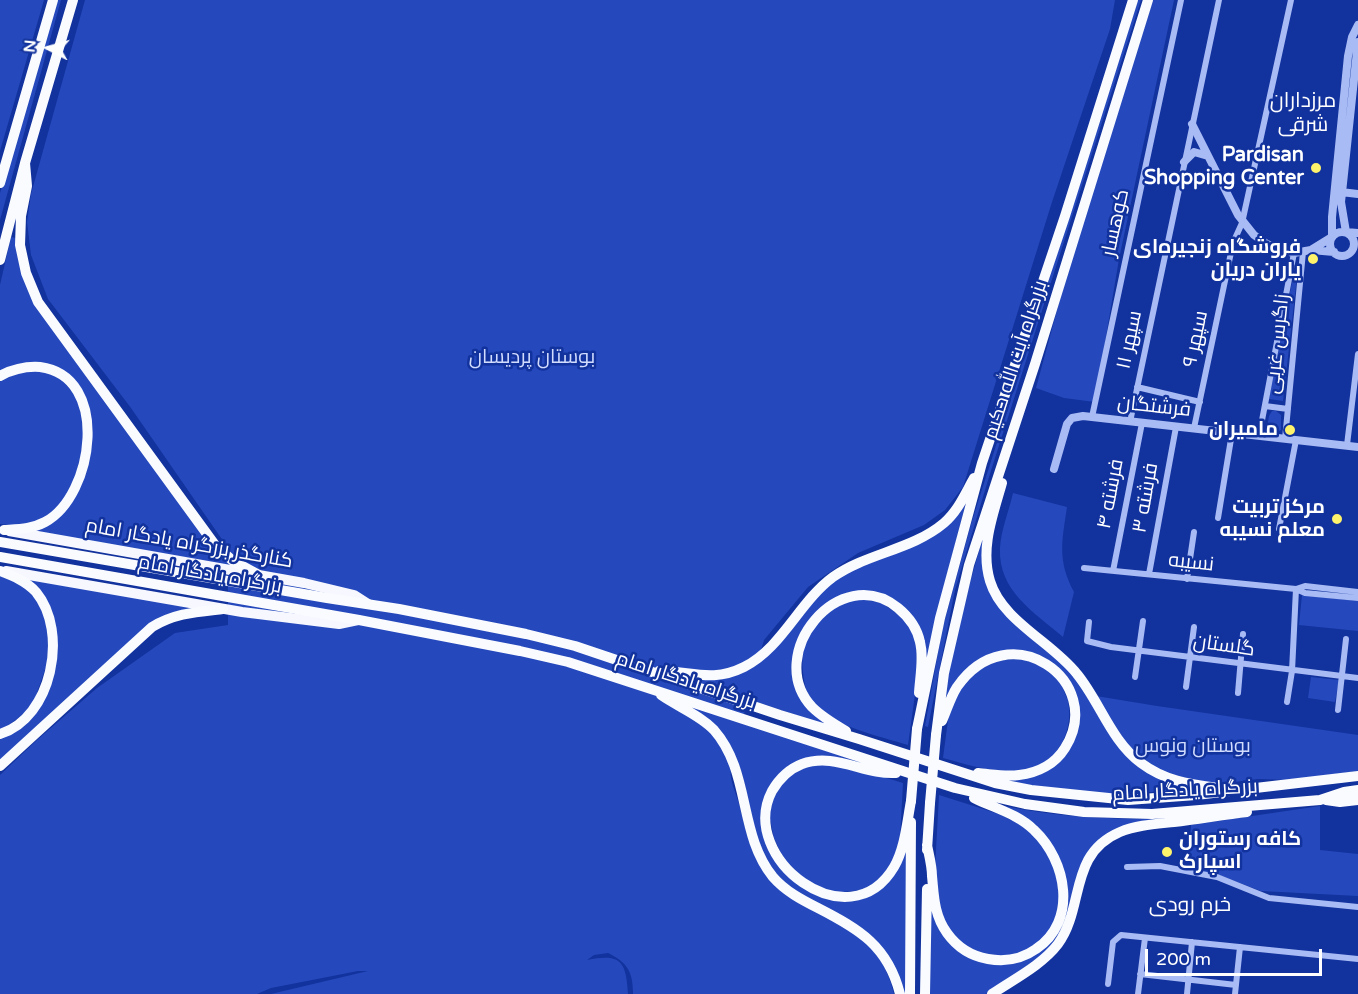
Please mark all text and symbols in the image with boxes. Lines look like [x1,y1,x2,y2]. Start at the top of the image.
north arrow [18,18,78,78]
text: N [19,39,41,54]
district label: مرزداران شرقی [1270,88,1336,138]
place label: Pardisan Shopping Center [1144,144,1304,191]
marker: Pardisan Shopping Center [1309,161,1323,175]
street label: کوهسار [1097,187,1135,259]
place label: فروشگاه زنجیره‌ای یاران دریان [1133,236,1301,283]
marker: فروشگاه زنجیره‌ای یاران دریان [1306,252,1320,266]
street label: بزرگراه آیت الله حکیم [979,278,1053,442]
street label: زاگرس غربی [1261,293,1295,395]
street label: سپهر ۱۱ [1112,309,1148,371]
street label: سپهر ۹ [1178,309,1214,369]
park label: بوستان پردیسان [469,346,595,370]
street label: فرشتگان [1116,391,1192,423]
place label: مامیران [1209,418,1278,442]
marker: مامیران [1283,423,1297,437]
street label: فرشته ۴ [1092,457,1130,531]
street label: فرشته ۳ [1128,461,1164,535]
place label: مرکز تربیت معلم نسیبه [1219,496,1325,543]
marker: مرکز تربیت معلم نسیبه [1330,512,1344,526]
street label: کنارگذر بزرگراه یادگار امام [84,514,294,574]
street label: نسیبه [1167,549,1215,577]
street label: بزرگراه یادگار امام [136,551,284,599]
street label: گلستان [1192,630,1256,662]
street label: بزرگراه یادگار امام [613,647,759,715]
park label: بوستان ونوس [1135,735,1251,759]
street label: بزرگراه یادگار امام [1112,775,1258,807]
place label: کافه رستوران اسپارک [1179,828,1301,875]
marker: کافه رستوران اسپارک [1160,845,1174,859]
district label: خرم رودی [1149,892,1231,918]
scale bar [1148,937,1325,975]
text: 200 m [1156,948,1211,970]

